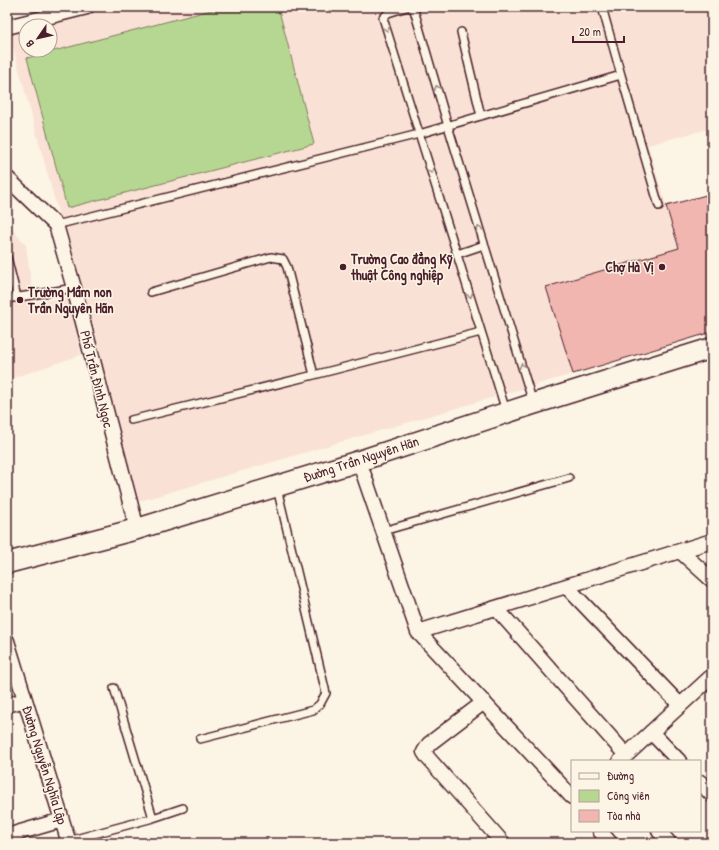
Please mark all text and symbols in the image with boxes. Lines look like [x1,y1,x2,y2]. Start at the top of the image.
north arrow [18,18,58,58]
scale bar [573,18,624,44]
text: 20 m [579,23,601,40]
one-way arrow [382,26,390,33]
text: B [22,37,37,50]
one-way arrow [433,85,442,92]
one-way arrow [426,167,435,174]
one-way arrow [475,226,484,233]
place label: Trường Cao đẳng Kỹ thuật Công nghiệp [350,249,453,286]
place label: Chợ Hà Vị [605,257,654,276]
marker: Trường Cao đẳng Kỹ thuật Công nghiệp [338,262,348,272]
marker: Chợ Hà Vị [657,262,667,272]
place label: Trường Mầm non Trần Nguyên Hãn [27,282,114,319]
one-way arrow [465,291,474,298]
marker: Trường Mầm non Trần Nguyên Hãn [15,295,25,305]
street label: Phố Trần Đình Ngọc [75,328,119,430]
one-way arrow [518,363,527,370]
street label: Đường Trần Nguyên Hãn [301,431,421,487]
street label: Đường Nguyễn Nghĩa Lập [17,703,73,827]
legend [571,760,701,832]
text: Đường [607,767,634,784]
text: Công viên [607,787,650,804]
text: Tòa nhà [607,807,640,824]

